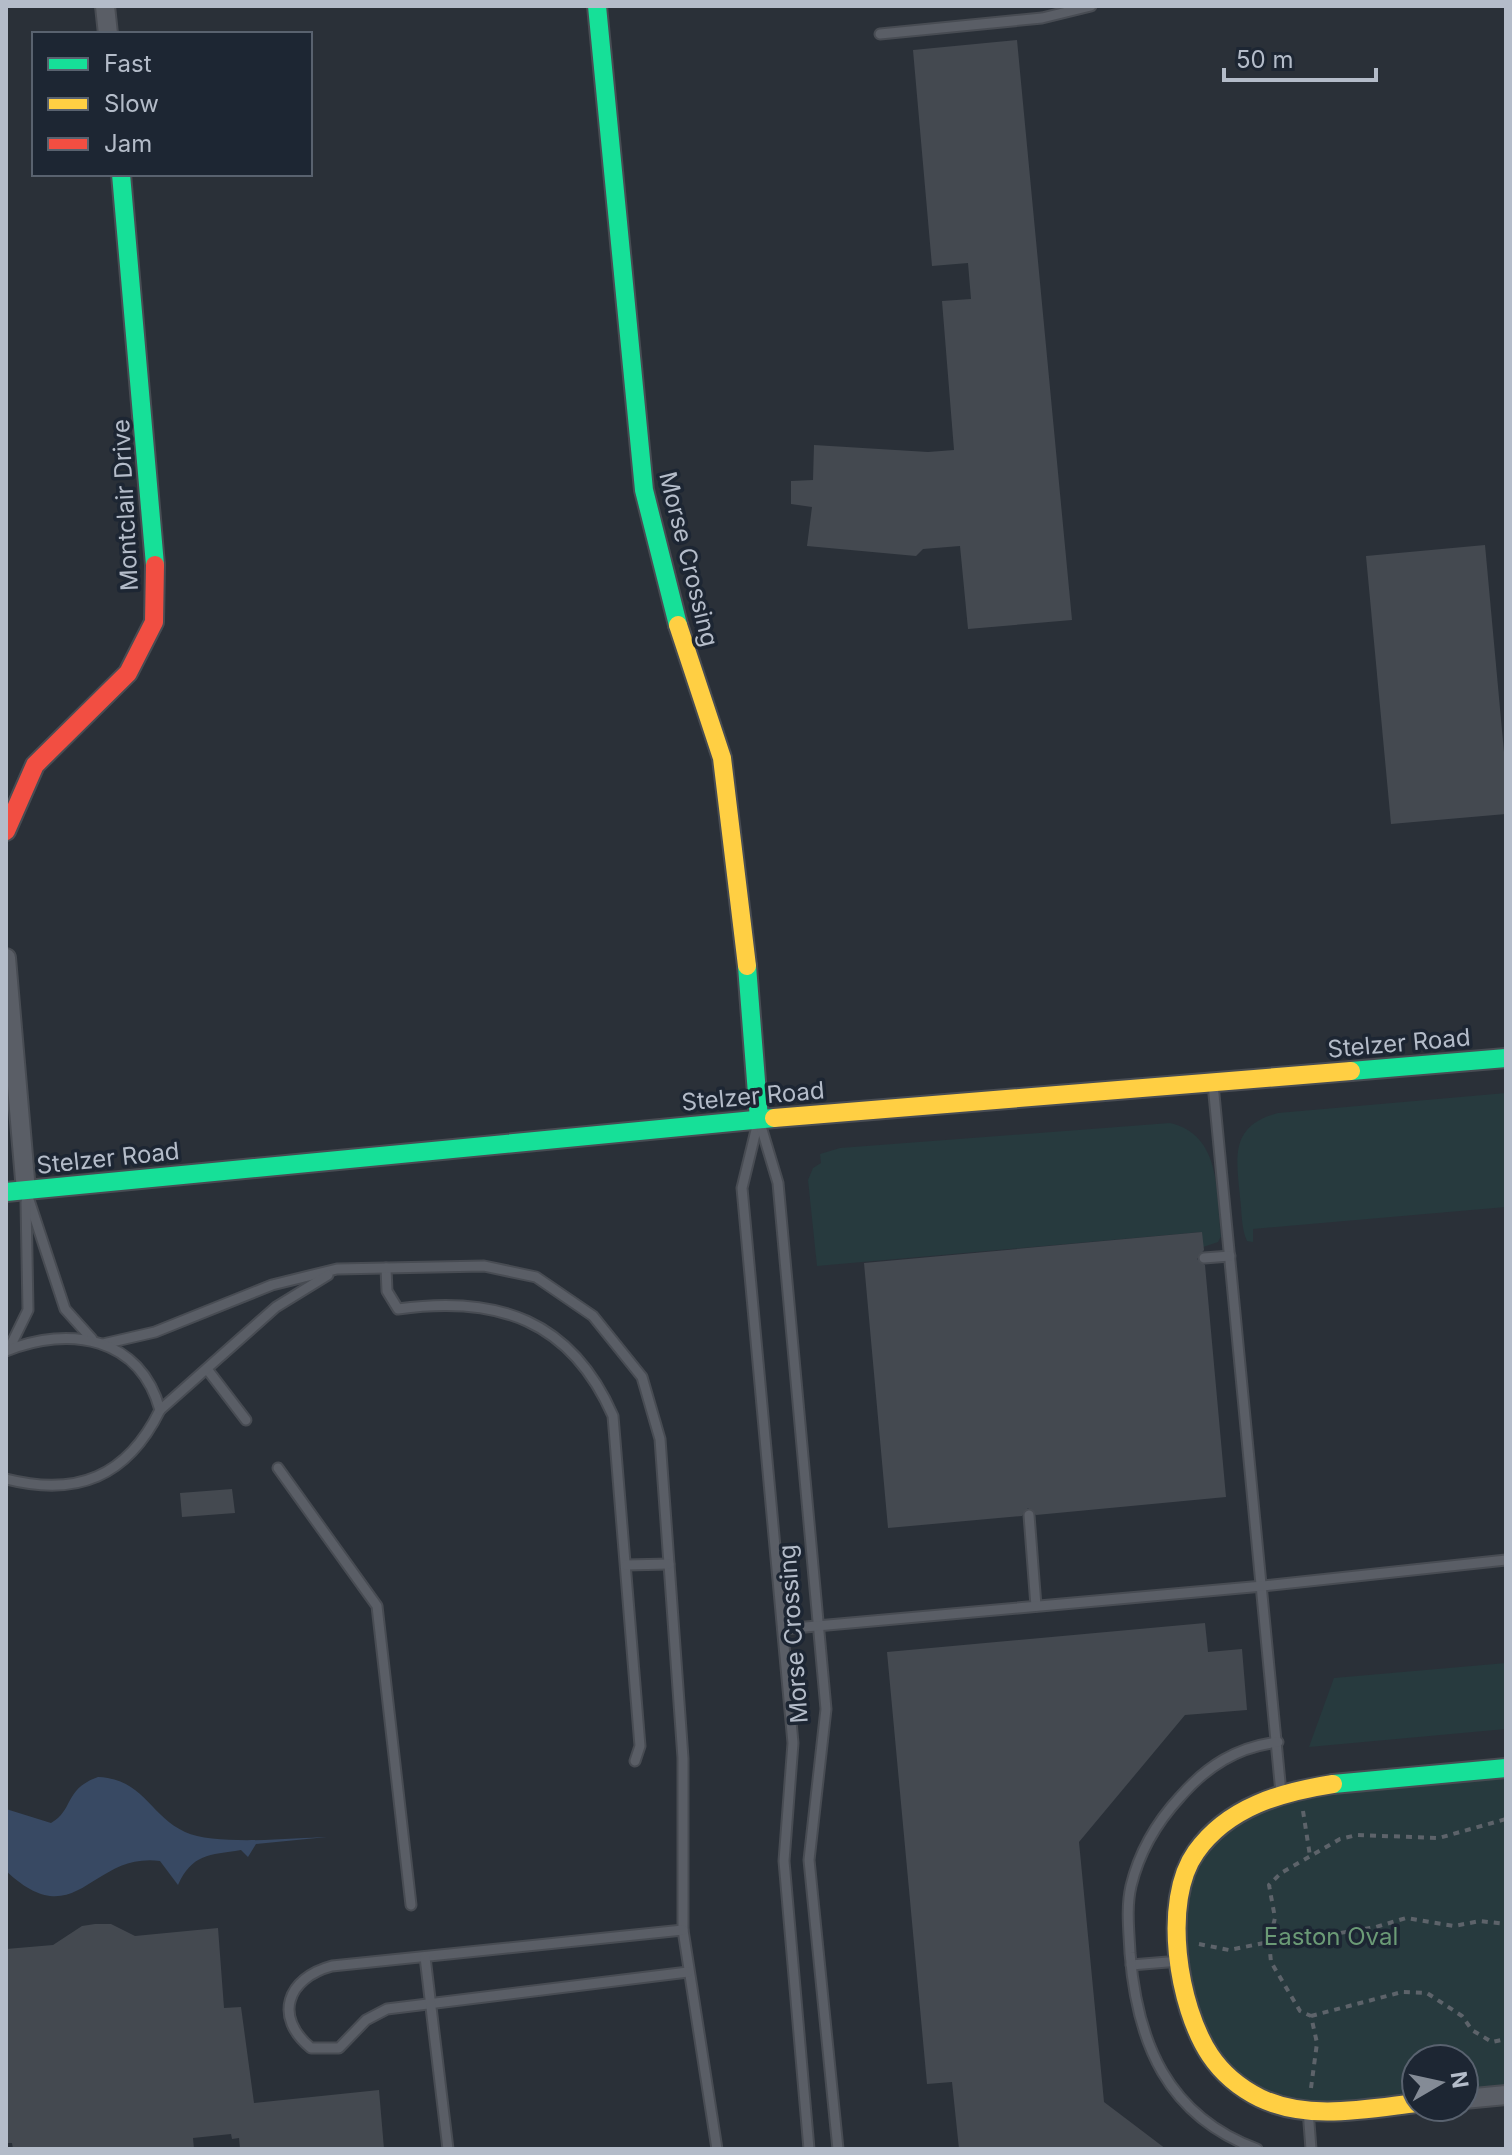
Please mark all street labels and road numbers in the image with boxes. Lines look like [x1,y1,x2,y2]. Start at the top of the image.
street label: Montclair Drive [106,418,144,592]
street label: Morse Crossing [653,469,725,649]
street label: Stelzer Road [1326,1022,1472,1064]
street label: Stelzer Road [680,1075,826,1117]
street label: Stelzer Road [35,1136,181,1180]
street label: Morse Crossing [772,1544,814,1724]

